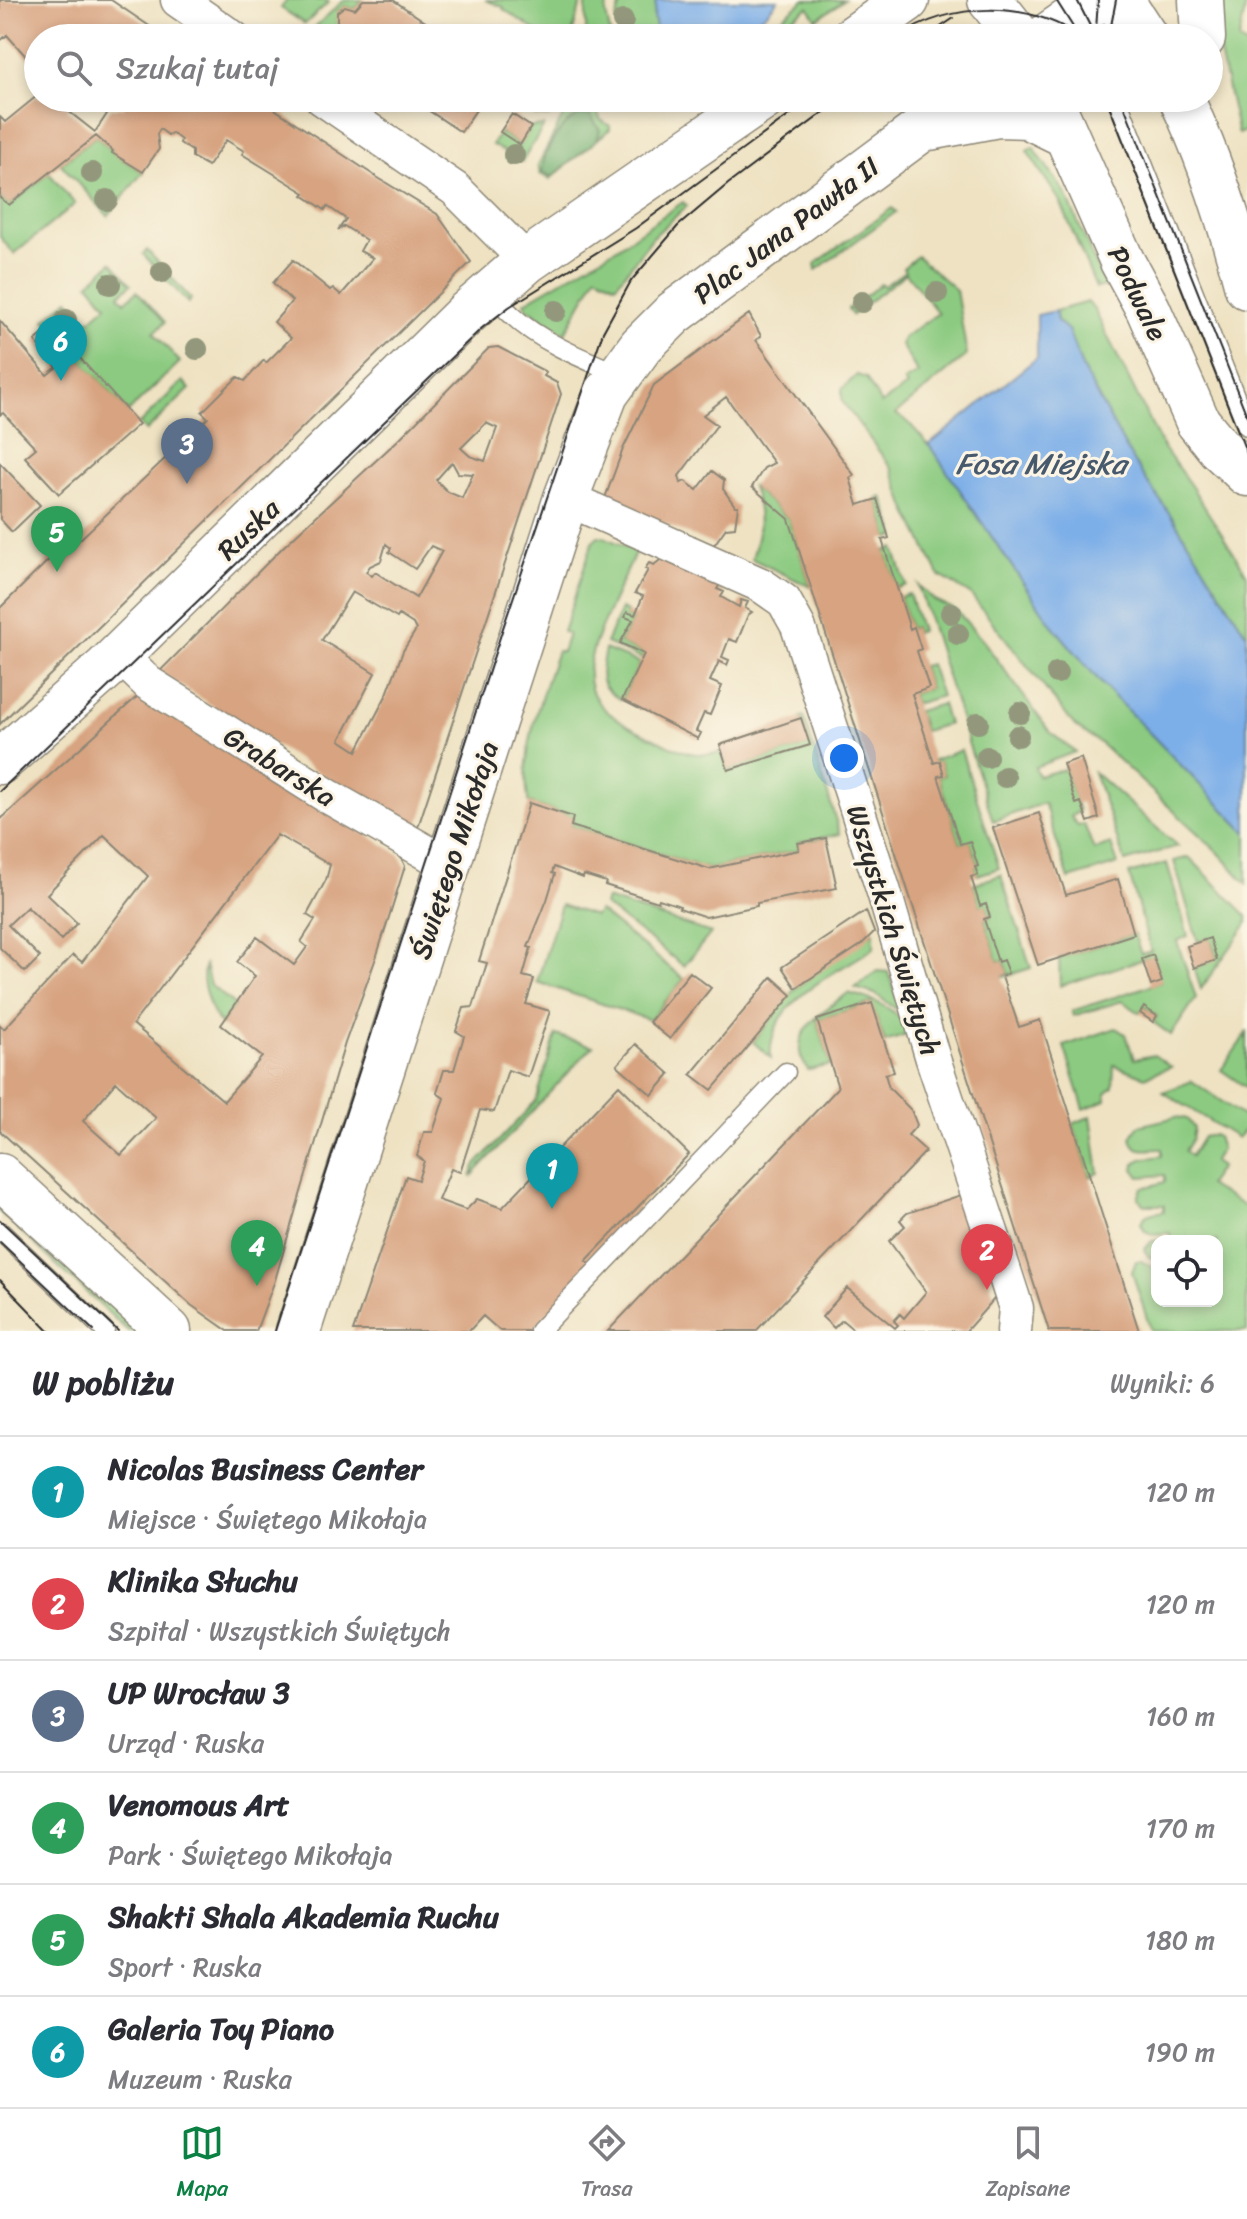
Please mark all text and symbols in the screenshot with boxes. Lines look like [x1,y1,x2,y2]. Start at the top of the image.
search box [24,24,1223,112]
text: Szukaj tutaj [116,41,279,95]
icon: search [52,46,96,90]
street label: Plac Jana Pawła II [682,143,891,317]
street label: Podwale [1093,237,1182,349]
pin: 6 [35,315,87,381]
pin: 3 [161,418,213,484]
water label: Fosa Miejska [956,437,1130,491]
street label: Ruska [205,485,293,573]
pin: 5 [31,506,83,572]
street label: Grabarska [214,712,346,820]
street label: Świętego Mikołaja [396,735,513,966]
your location [824,738,864,778]
street label: Wszystkich Świętych [832,799,955,1062]
pin: 1 [526,1143,578,1209]
pin: 4 [231,1220,283,1286]
pin: 2 [961,1224,1013,1290]
map controls [1151,1235,1223,1307]
button: locate [1151,1235,1223,1307]
text: W pobliżu [32,1353,174,1413]
text: Wyniki: 6 [1110,1360,1215,1406]
text: Nicolas Business Center [108,1442,423,1496]
text: 1 [52,1469,64,1515]
text: 120 m [1146,1469,1215,1515]
text: Miejsce · Świętego Mikołaja [108,1496,427,1542]
text: Klinika Słuchu [108,1554,298,1608]
text: 2 [50,1581,66,1627]
text: 120 m [1146,1581,1215,1627]
text: Szpital · Wszystkich Świętych [108,1608,451,1654]
text: UP Wrocław 3 [108,1666,290,1720]
text: 3 [51,1693,65,1739]
text: 160 m [1146,1693,1215,1739]
text: Urząd · Ruska [108,1720,264,1766]
text: Venomous Art [108,1778,289,1832]
text: 4 [50,1805,66,1851]
text: 170 m [1146,1805,1215,1851]
text: Park · Świętego Mikołaja [108,1832,393,1878]
text: Shakti Shala Akademia Ruchu [108,1890,499,1944]
text: 5 [50,1917,66,1963]
text: 180 m [1145,1917,1215,1963]
text: Sport · Ruska [108,1944,261,1990]
text: Galeria Toy Piano [108,2002,334,2056]
text: 6 [51,2029,65,2075]
text: 190 m [1145,2029,1215,2075]
text: Muzeum · Ruska [108,2056,292,2102]
tab: Mapa [176,2121,228,2208]
tab: Trasa [581,2121,633,2208]
tab: Zapisane [985,2121,1071,2208]

